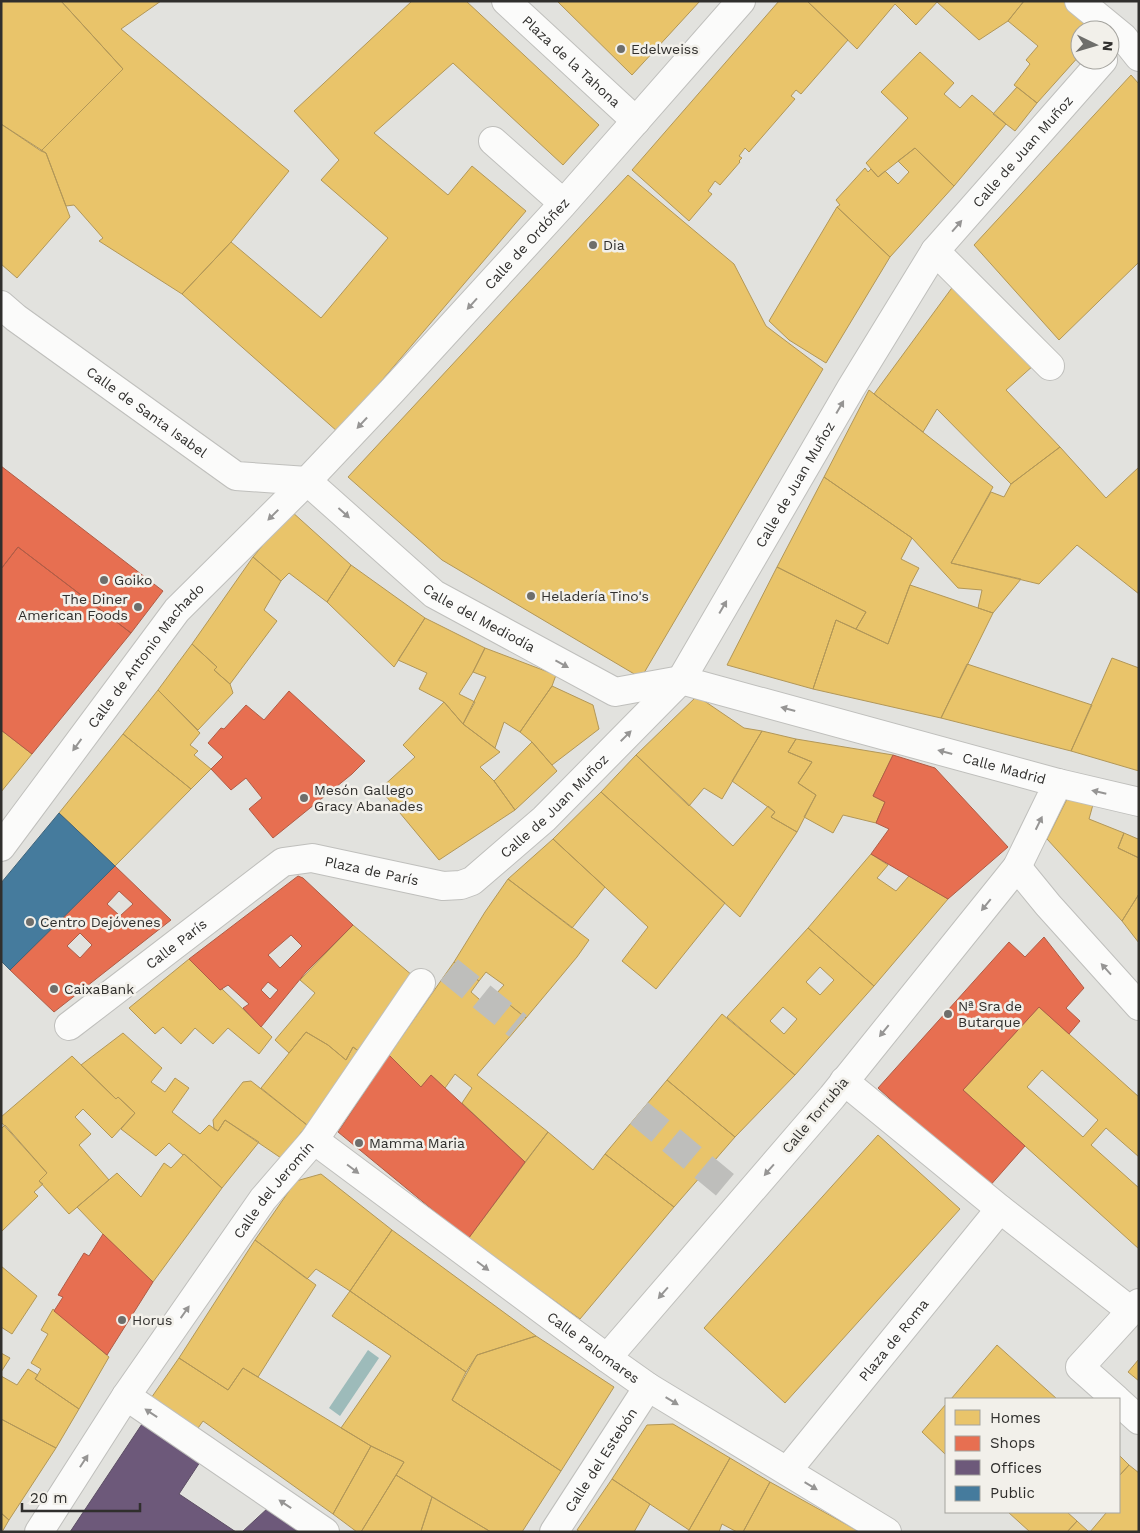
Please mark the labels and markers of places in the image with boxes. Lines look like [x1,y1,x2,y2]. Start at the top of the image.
place label: Edelweiss [631,41,699,57]
marker: Edelweiss [615,43,627,55]
place label: Dia [603,237,625,253]
marker: Dia [587,239,599,251]
place label: Goiko [114,572,152,588]
marker: Goiko [98,574,110,586]
place label: Heladería Tino's [541,588,649,604]
marker: Heladería Tino's [525,590,537,602]
place label: The Diner American Foods [18,591,128,623]
marker: The Diner American Foods [132,601,144,613]
place label: Mesón Gallego Gracy Abanades [314,782,423,814]
marker: Mesón Gallego Gracy Abanades [298,792,310,804]
place label: Centro Dejóvenes [40,914,161,930]
marker: Centro Dejóvenes [24,916,36,928]
place label: CaixaBank [64,981,134,997]
marker: CaixaBank [48,983,60,995]
place label: Nª Sra de Butarque [958,998,1022,1030]
marker: Nª Sra de Butarque [942,1008,954,1020]
place label: Mamma Maria [369,1135,465,1151]
marker: Mamma Maria [353,1137,365,1149]
place label: Horus [132,1312,172,1328]
marker: Horus [116,1314,128,1326]

